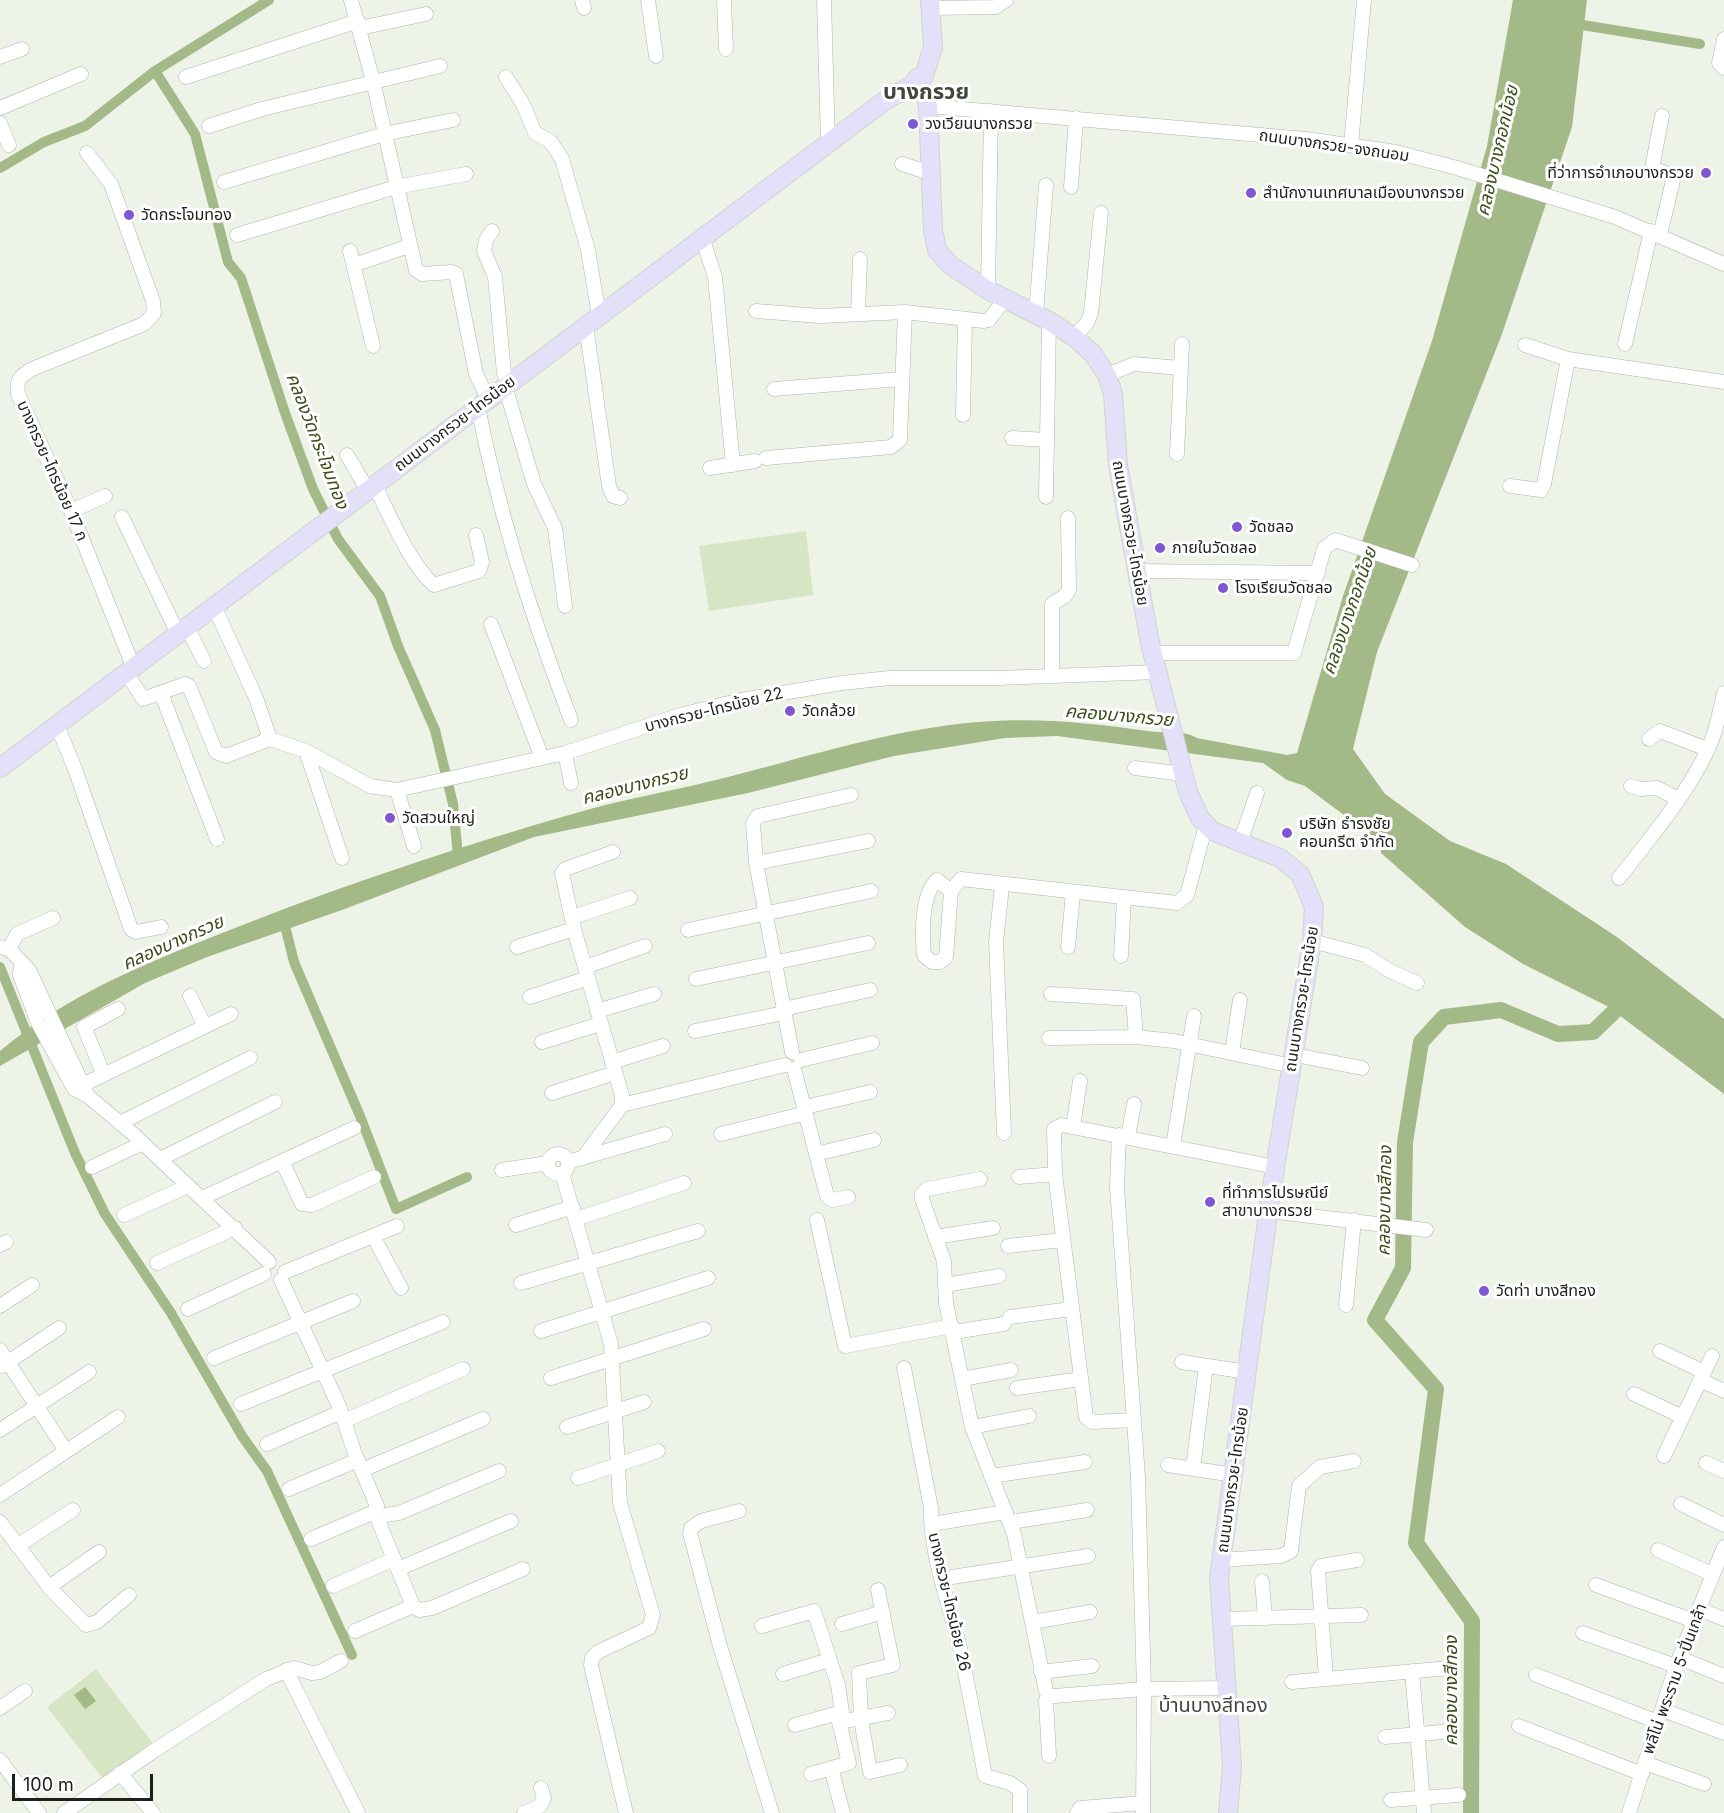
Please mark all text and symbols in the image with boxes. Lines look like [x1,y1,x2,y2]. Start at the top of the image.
district label: บางกรวย [883,79,969,105]
water label: คลองบางกอกน้อย [1472,84,1524,218]
place label: วงเวียนบางกรวย [925,114,1033,134]
marker: วงเวียนบางกรวย [906,117,920,131]
street label: ถนนบางกรวย-จงถนอม [1258,126,1410,166]
place label: ที่ว่าการอำเภอบางกรวย [1547,163,1694,183]
marker: ที่ว่าการอำเภอบางกรวย [1699,166,1713,180]
place label: สำนักงานเทศบาลเมืองบางกรวย [1263,183,1465,203]
marker: สำนักงานเทศบาลเมืองบางกรวย [1244,186,1258,200]
place label: วัดกระโจมทอง [141,205,232,225]
marker: วัดกระโจมทอง [122,208,136,222]
water label: คลองวัดกระโจมทอง [281,370,353,512]
street label: ถนนบางกรวย-ไทรน้อย [391,372,519,476]
street label: บางกรวย-ไทรน้อย 17 ก [12,398,92,544]
street label: ถนนบางกรวย-ไทรน้อย [1108,459,1152,607]
place label: วัดชลอ [1249,517,1294,537]
marker: วัดชลอ [1230,520,1244,534]
place label: ภายในวัดชลอ [1172,538,1257,558]
marker: ภายในวัดชลอ [1153,541,1167,555]
water label: คลองบางกอกน้อย [1318,545,1382,677]
place label: โรงเรียนวัดชลอ [1235,578,1333,598]
marker: โรงเรียนวัดชลอ [1216,581,1230,595]
street label: บางกรวย-ไทรน้อย 22 [643,684,785,736]
place label: วัดกล้วย [802,701,856,721]
water label: คลองบางกรวย [1064,701,1174,731]
marker: วัดกล้วย [783,704,797,718]
water label: คลองบางกรวย [580,762,690,810]
place label: วัดสวนใหญ่ [402,808,475,828]
marker: วัดสวนใหญ่ [383,811,397,825]
place label: บริษัท ธำรงชัย คอนกรีต จำกัด [1299,814,1394,852]
marker: บริษัท ธำรงชัย คอนกรีต จำกัด [1280,826,1294,840]
water label: คลองบางกรวย [119,911,227,975]
street label: ถนนบางกรวย-ไทรน้อย [1281,925,1323,1073]
water label: คลองบางสีทอง [1373,1146,1397,1256]
place label: ที่ทำการไปรษณีย์ สาขาบางกรวย [1222,1183,1328,1221]
marker: ที่ทำการไปรษณีย์ สาขาบางกรวย [1203,1195,1217,1209]
place label: วัดท่า บางสีทอง [1496,1281,1596,1301]
marker: วัดท่า บางสีทอง [1477,1284,1491,1298]
street label: ถนนบางกรวย-ไทรน้อย [1213,1406,1253,1554]
street label: บางกรวย-ไทรน้อย 26 [924,1531,974,1673]
street label: พลีโน่ พระราม 5-ปิ่นเกล้า [1639,1601,1711,1757]
water label: คลองบางสีทอง [1441,1636,1463,1746]
district label: บ้านบางสีทอง [1158,1694,1268,1718]
scale bar [15,1762,156,1800]
text: 100 m [23,1774,74,1795]

